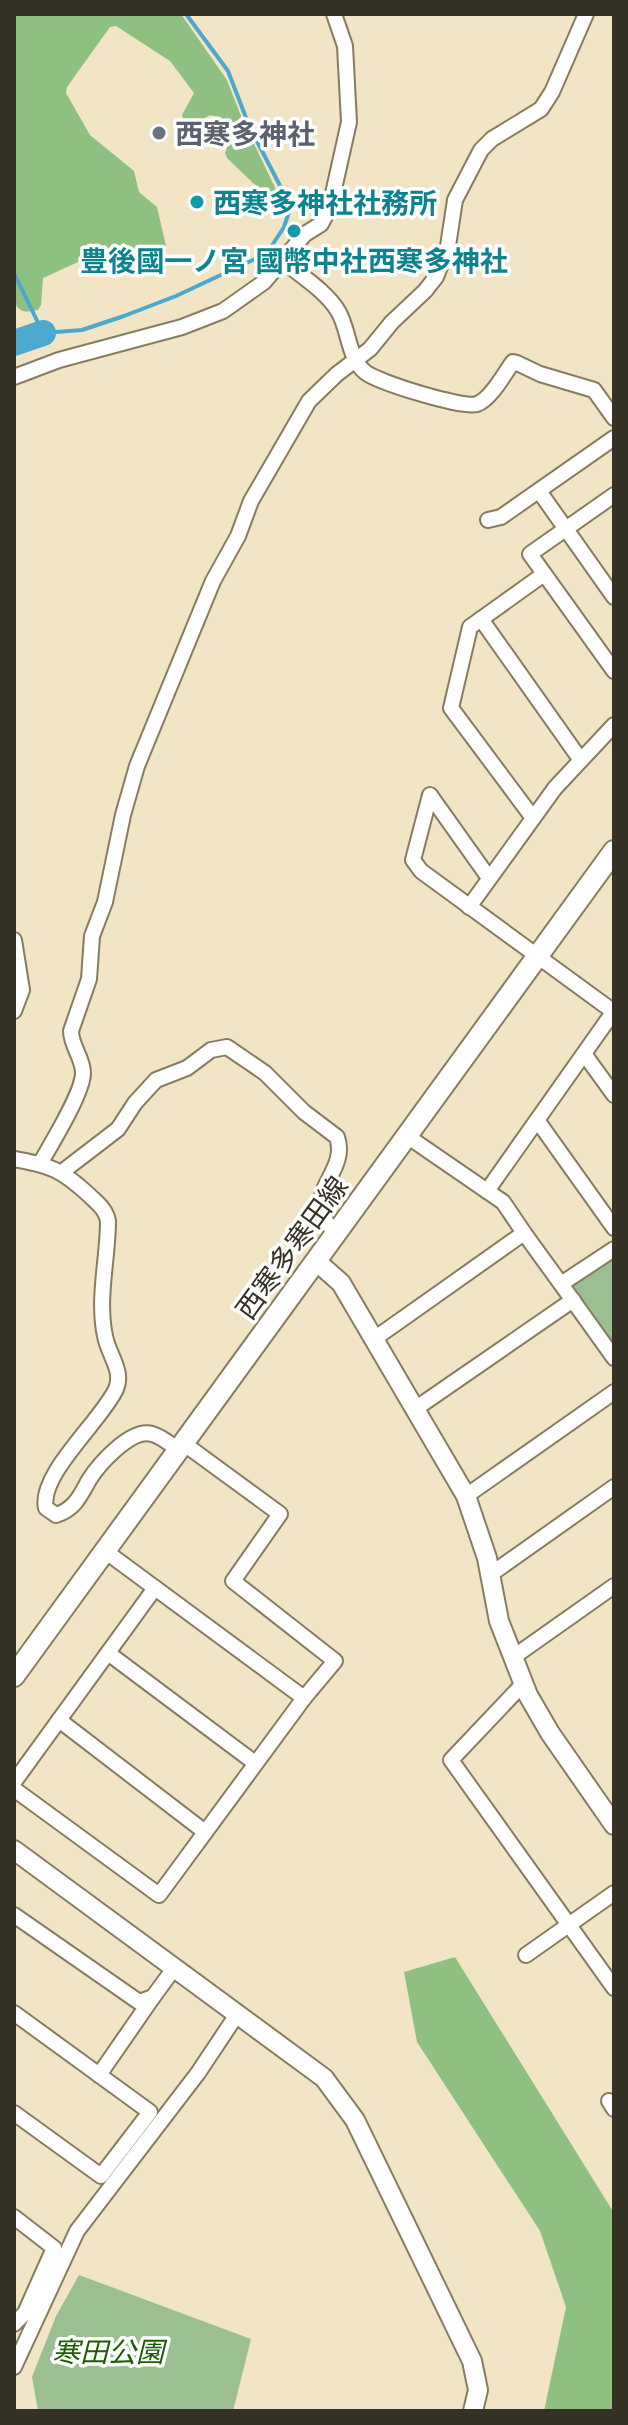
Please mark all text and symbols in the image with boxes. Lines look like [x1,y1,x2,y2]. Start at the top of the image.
place label: 西寒多神社 [175,114,315,152]
marker: 西寒多神社 [150,124,168,142]
place label: 西寒多神社社務所 [213,183,437,221]
marker: 西寒多神社社務所 [188,193,206,211]
marker: 豊後國一ノ宮 國幣中社西寒多神社 [285,222,303,240]
place label: 豊後國一ノ宮 國幣中社西寒多神社 [80,241,508,279]
street label: 西寒多寒田線 [226,1168,356,1326]
park label: 寒田公園 [52,2332,168,2370]

